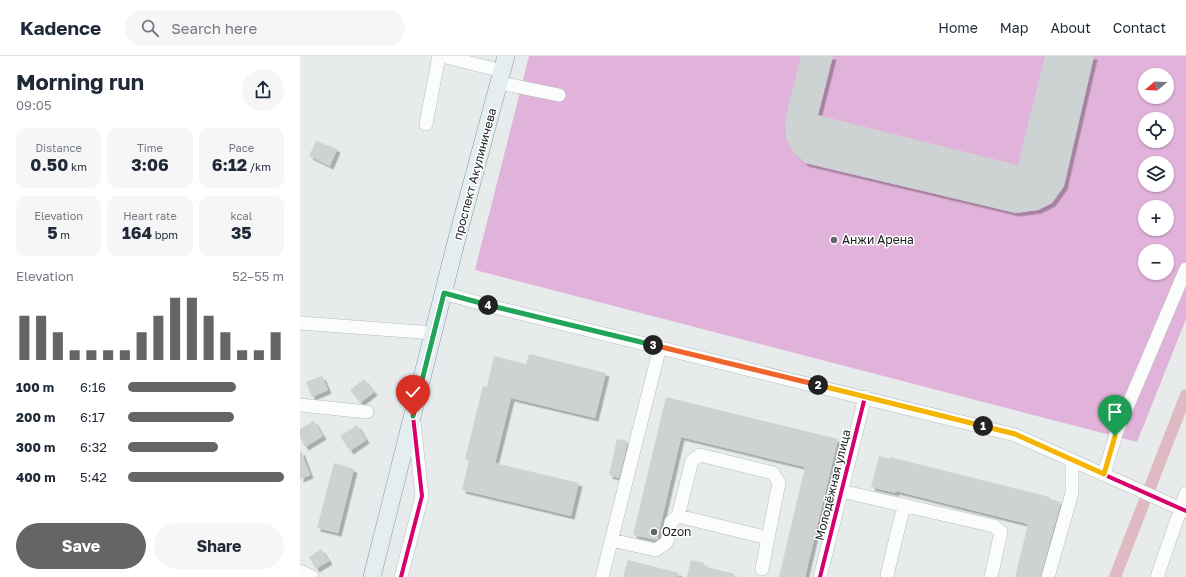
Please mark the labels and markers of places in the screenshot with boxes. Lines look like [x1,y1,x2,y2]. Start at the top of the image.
place label: Анжи Арена [842,232,914,247]
marker: Анжи Арена [829,235,839,245]
pin: 4 [478,295,498,315]
pin: 3 [643,335,663,355]
pin [396,375,430,416]
pin: 2 [808,375,828,395]
pin [1098,395,1132,436]
pin: 1 [973,416,993,436]
place label: Ozon [662,524,691,539]
marker: Ozon [649,527,659,537]

